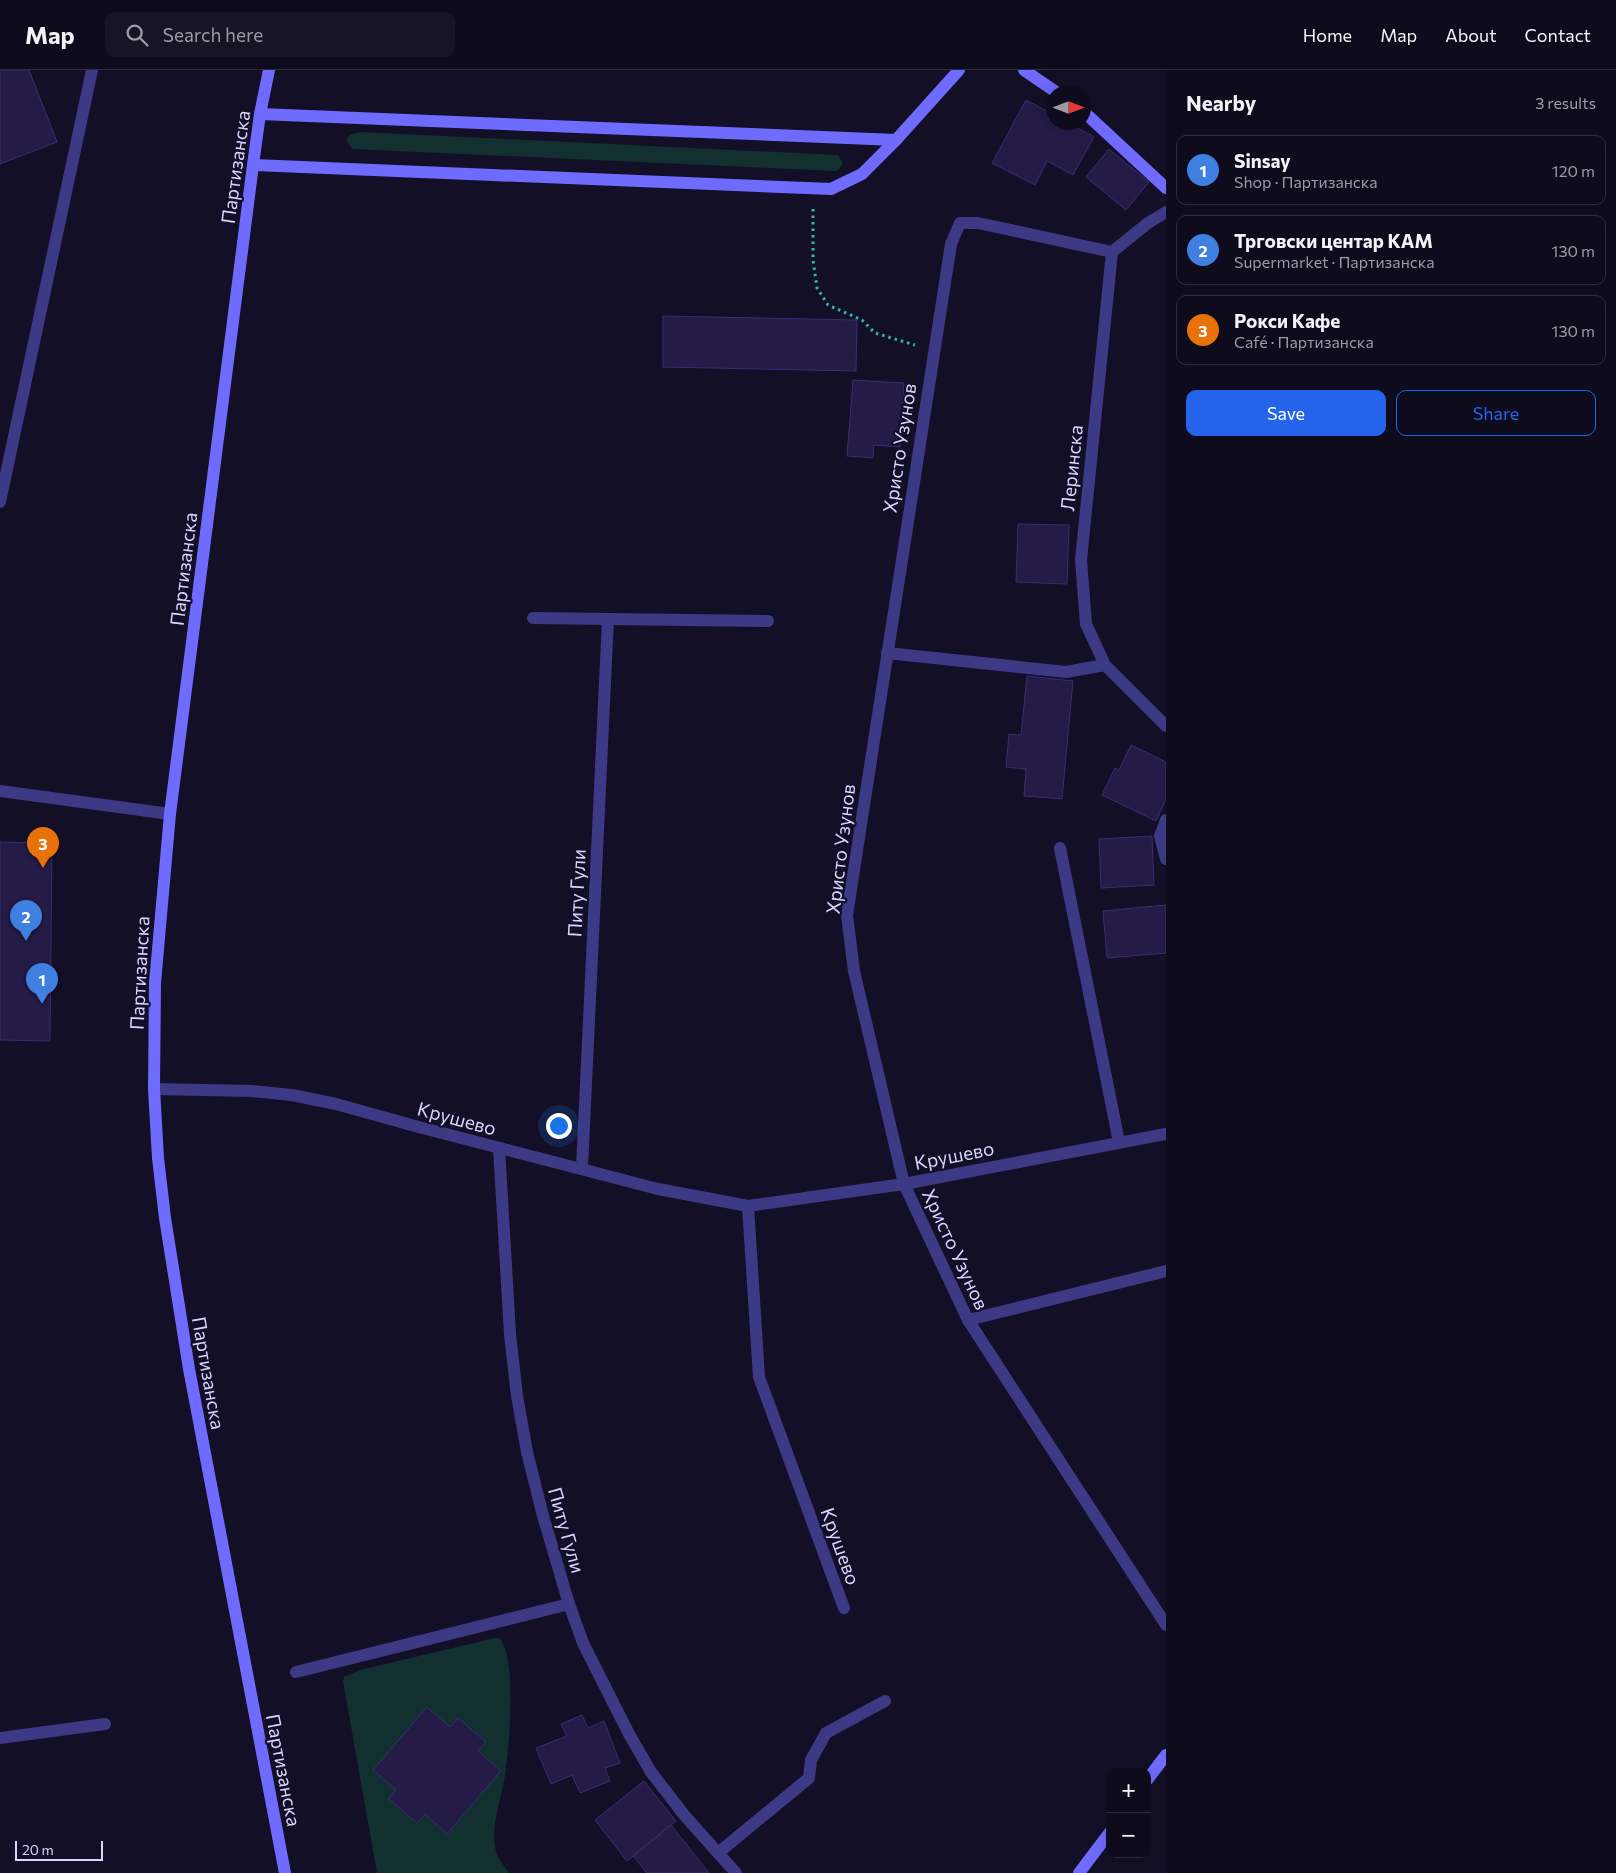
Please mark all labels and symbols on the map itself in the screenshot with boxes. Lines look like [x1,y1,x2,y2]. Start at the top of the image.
north arrow [1046,85,1091,130]
street label: Партизанска [216,109,254,225]
street label: Христо Узунов [877,382,921,514]
street label: Леринска [1055,424,1087,512]
street label: Партизанска [165,511,201,627]
street label: Христо Узунов [821,783,859,915]
pin: 3 [27,827,59,868]
street label: Питу Гули [562,848,590,938]
pin: 2 [10,900,42,941]
street label: Партизанска [125,915,153,1031]
pin: 1 [26,963,58,1004]
street label: Крушево [415,1096,499,1140]
your location [546,1113,572,1139]
street label: Крушево [912,1136,996,1174]
street label: Христо Узунов [918,1185,994,1313]
street label: Партизанска [188,1315,230,1431]
street label: Питу Гули [544,1484,590,1576]
street label: Крушево [816,1504,866,1588]
street label: Партизанска [262,1712,306,1828]
scale bar [15,1838,102,1861]

